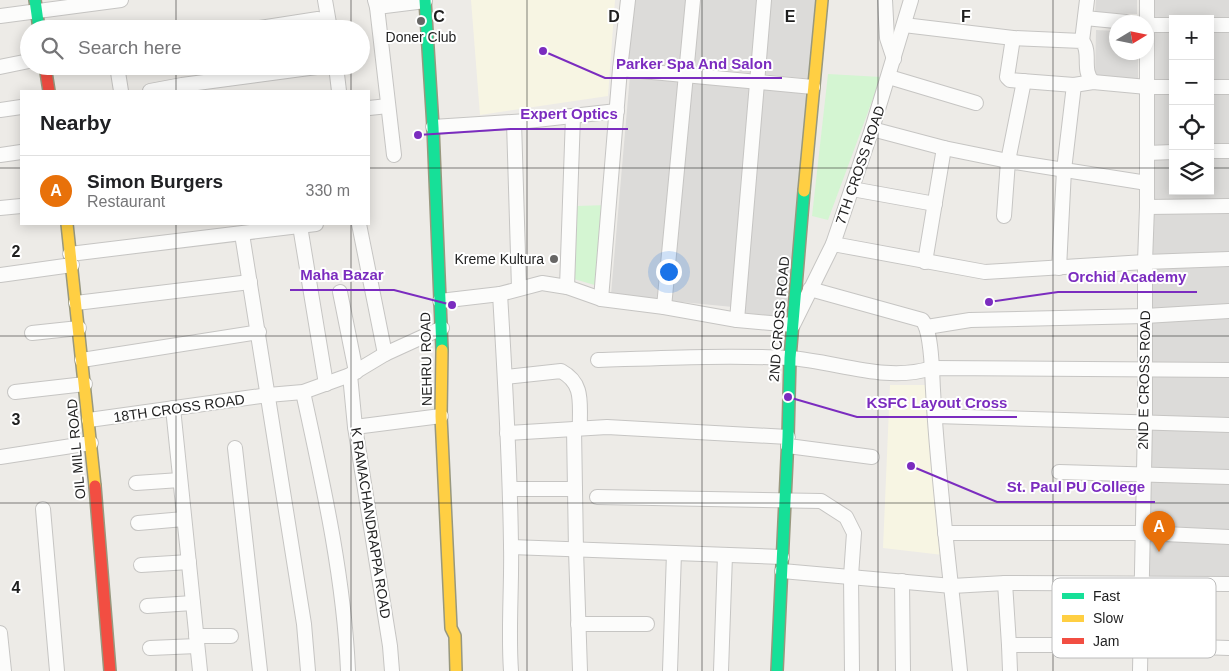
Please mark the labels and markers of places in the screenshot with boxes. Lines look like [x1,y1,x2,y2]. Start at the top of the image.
marker: Doner Club [415,15,427,27]
place label: Doner Club [386,29,457,45]
callout: Parker Spa And Salon [605,48,782,78]
callout: Expert Optics [510,99,628,129]
place label: Kreme Kultura [455,251,544,267]
marker: Kreme Kultura [548,253,560,265]
callout: Maha Bazar [290,260,394,290]
callout: Orchid Academy [1058,262,1197,292]
callout: KSFC Layout Cross [857,387,1017,417]
callout: St. Paul PU College [997,472,1155,502]
pin: A [1143,511,1175,552]

